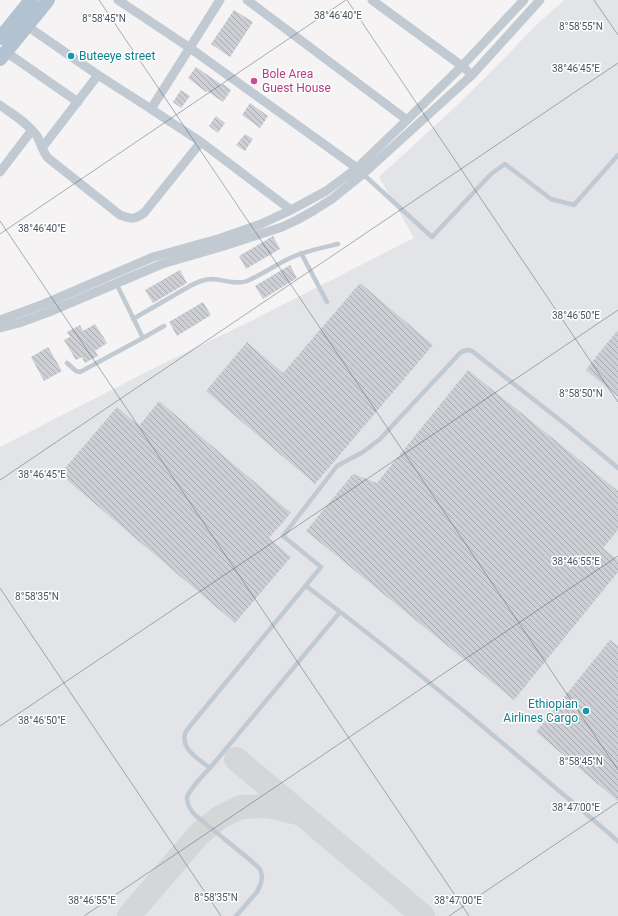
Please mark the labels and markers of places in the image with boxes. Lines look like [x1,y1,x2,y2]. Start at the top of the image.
place label: Buteeye street [79,49,155,63]
marker: Buteeye street [66,51,76,61]
place label: Bole Area Guest House [262,67,331,95]
marker: Bole Area Guest House [249,76,259,86]
place label: Ethiopian Airlines Cargo [503,697,578,725]
marker: Ethiopian Airlines Cargo [581,706,591,716]

